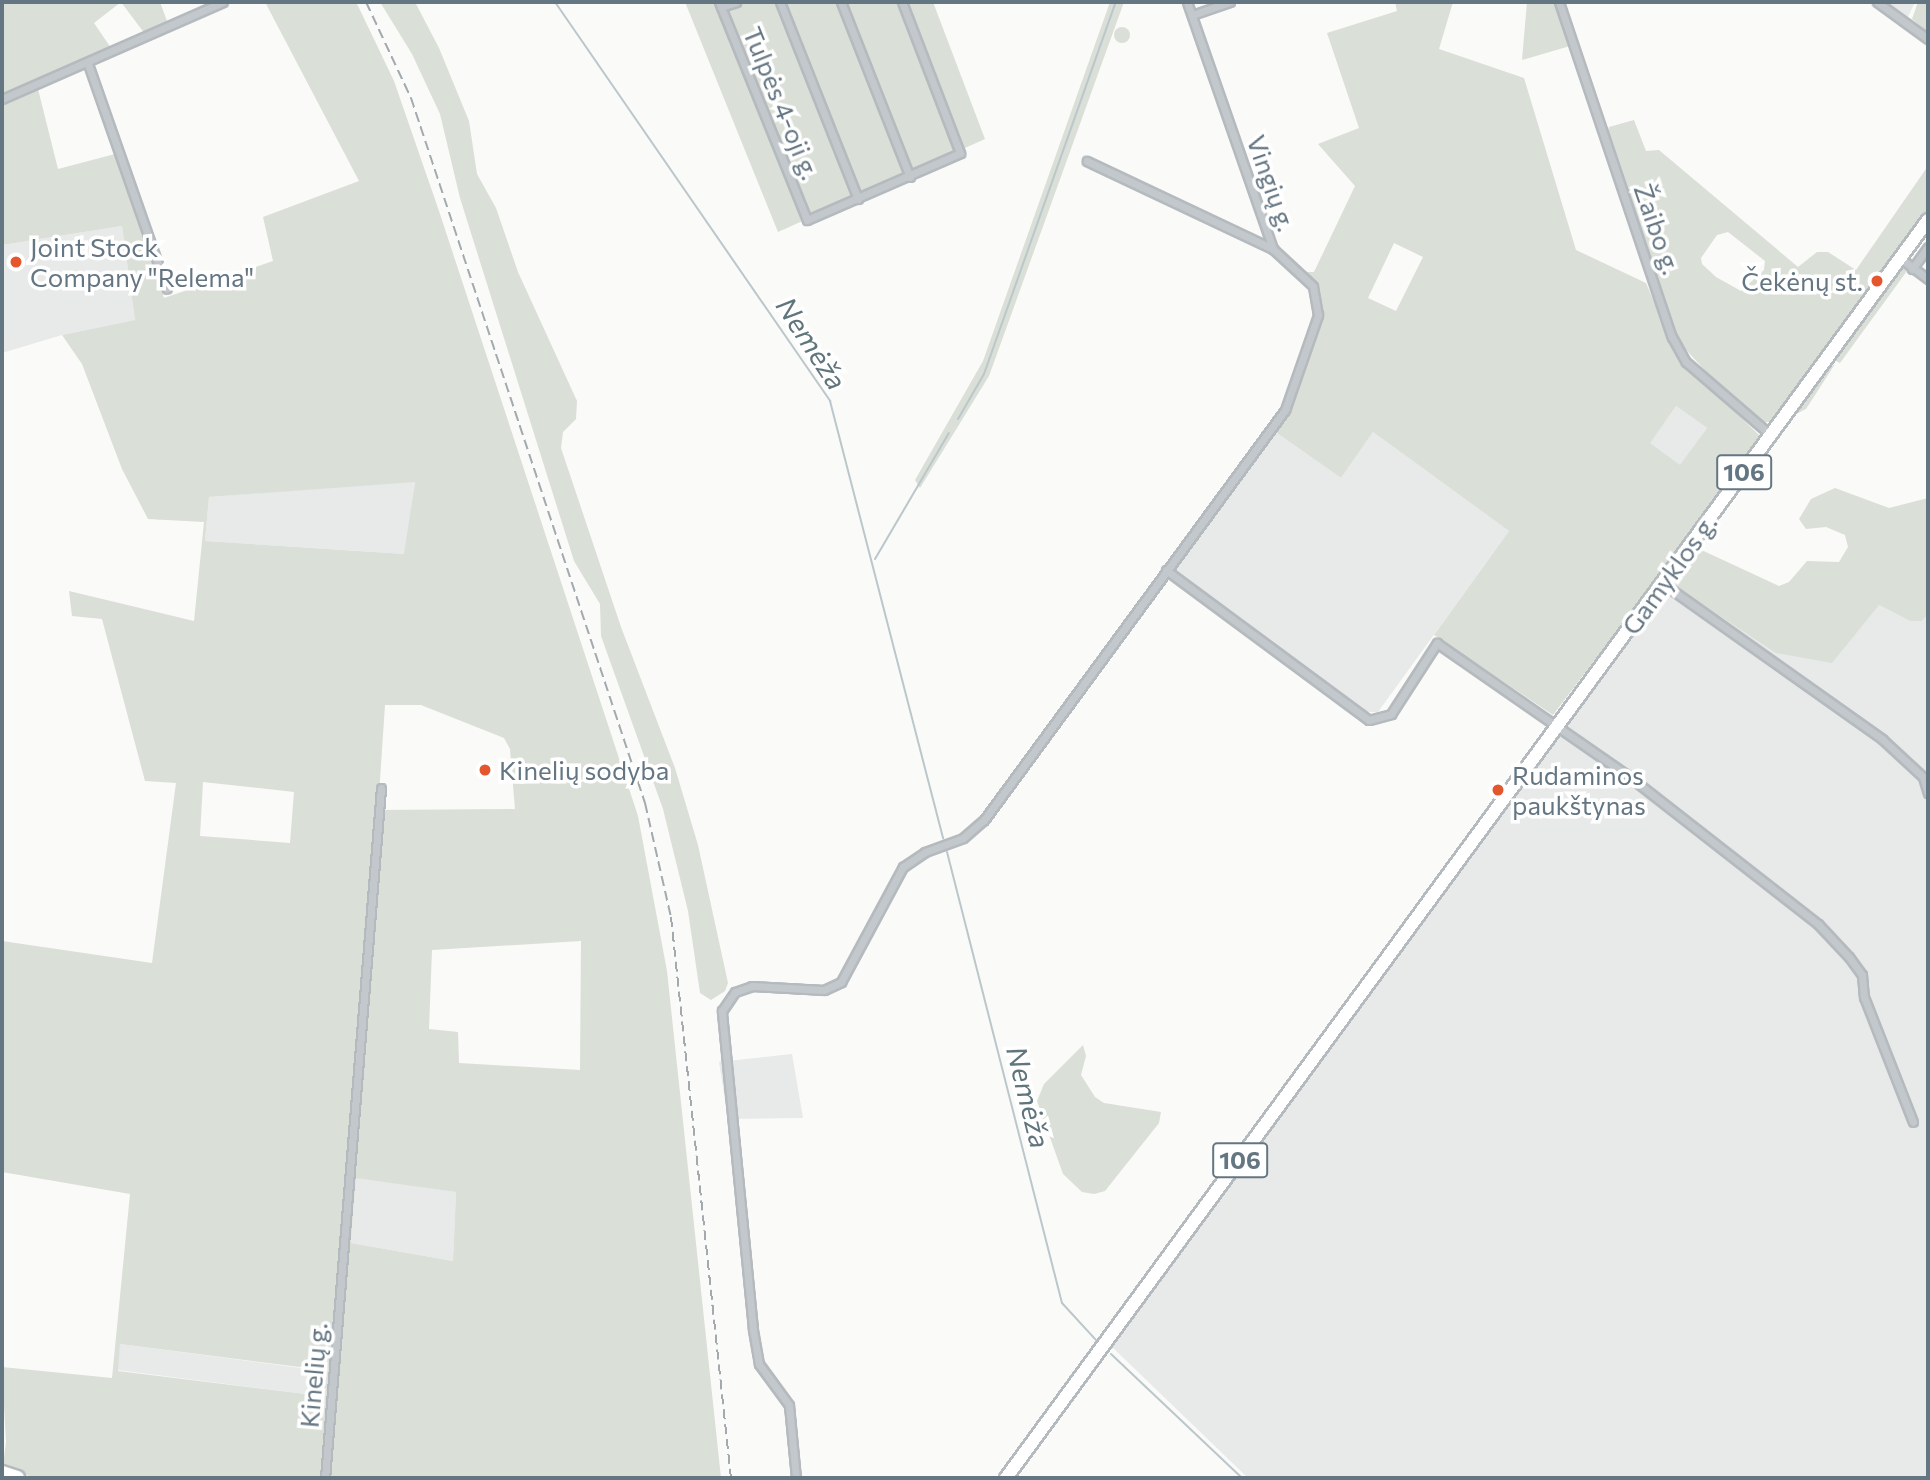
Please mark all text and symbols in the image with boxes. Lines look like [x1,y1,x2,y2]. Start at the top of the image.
street label: Tulpės 4-oji g. [737,22,827,184]
street label: Vingių g. [1241,131,1303,235]
street label: Žaibo g. [1628,180,1688,278]
place label: Joint Stock Company "Relema" [30,231,254,292]
marker: Joint Stock Company "Relema" [8,254,24,270]
place label: Čekėnų st. [1741,265,1863,297]
marker: Čekėnų st. [1869,273,1885,289]
water label: Nemėža [770,290,854,396]
road number: 106 [1716,452,1772,492]
street label: Gamyklos g. [1615,508,1723,640]
place label: Kinelių sodyba [499,754,669,786]
place label: Rudaminos paukštynas [1512,759,1646,820]
marker: Kinelių sodyba [477,762,493,778]
marker: Rudaminos paukštynas [1490,782,1506,798]
water label: Nemėža [1000,1043,1058,1151]
road number: 106 [1212,1140,1268,1180]
street label: Kinelių g. [293,1321,333,1429]

